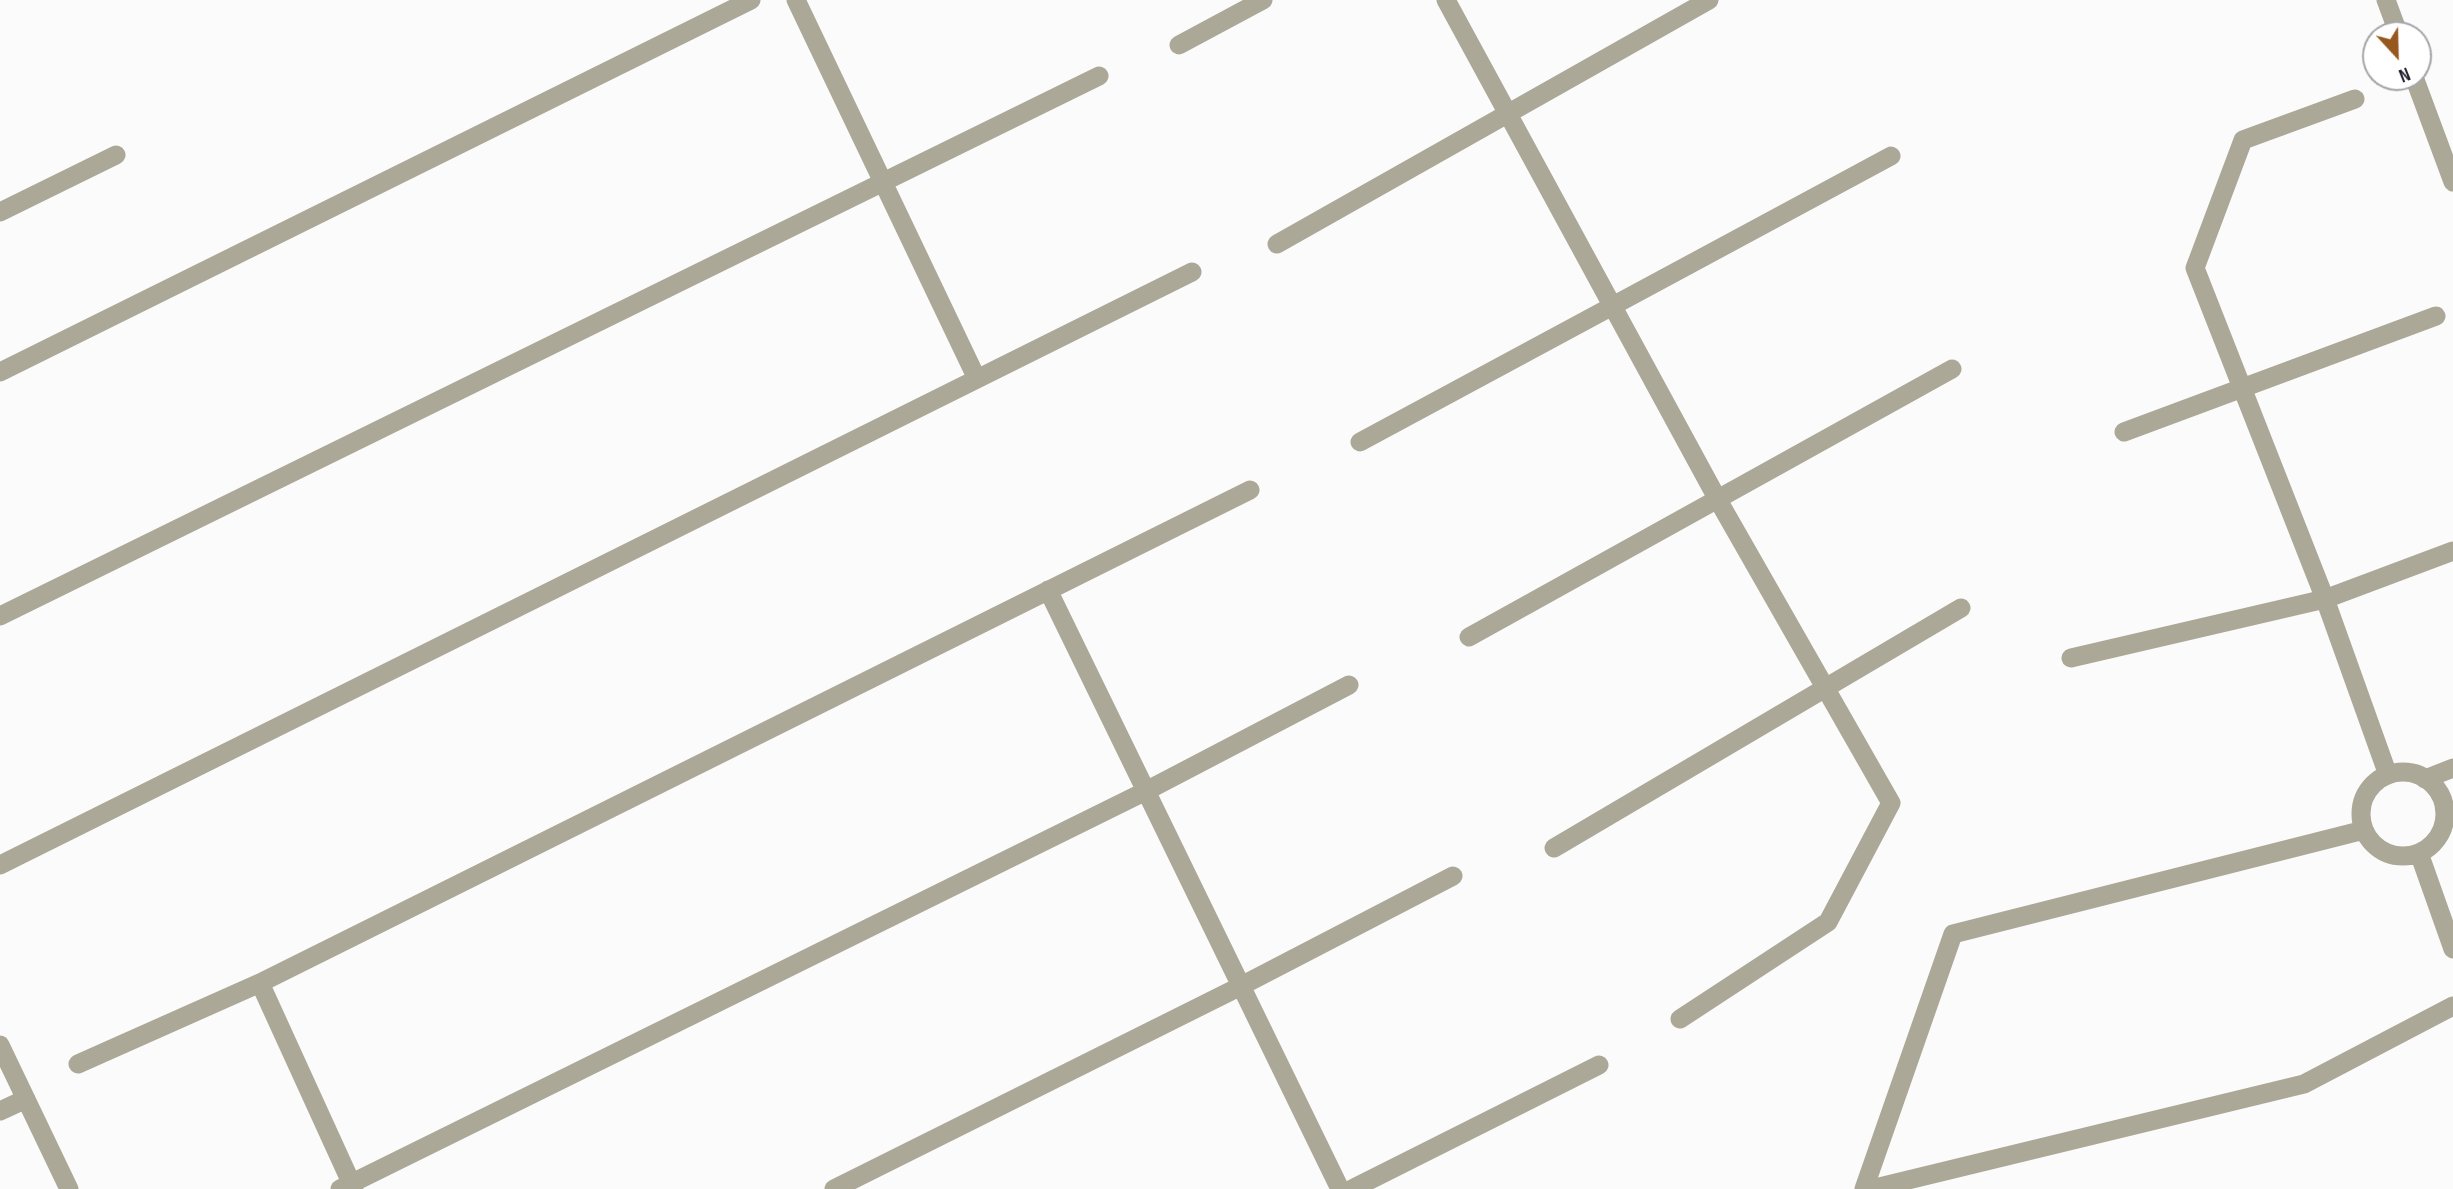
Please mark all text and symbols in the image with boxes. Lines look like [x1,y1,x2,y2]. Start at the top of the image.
north arrow [2362,21,2432,91]
text: N [2395,62,2413,87]

